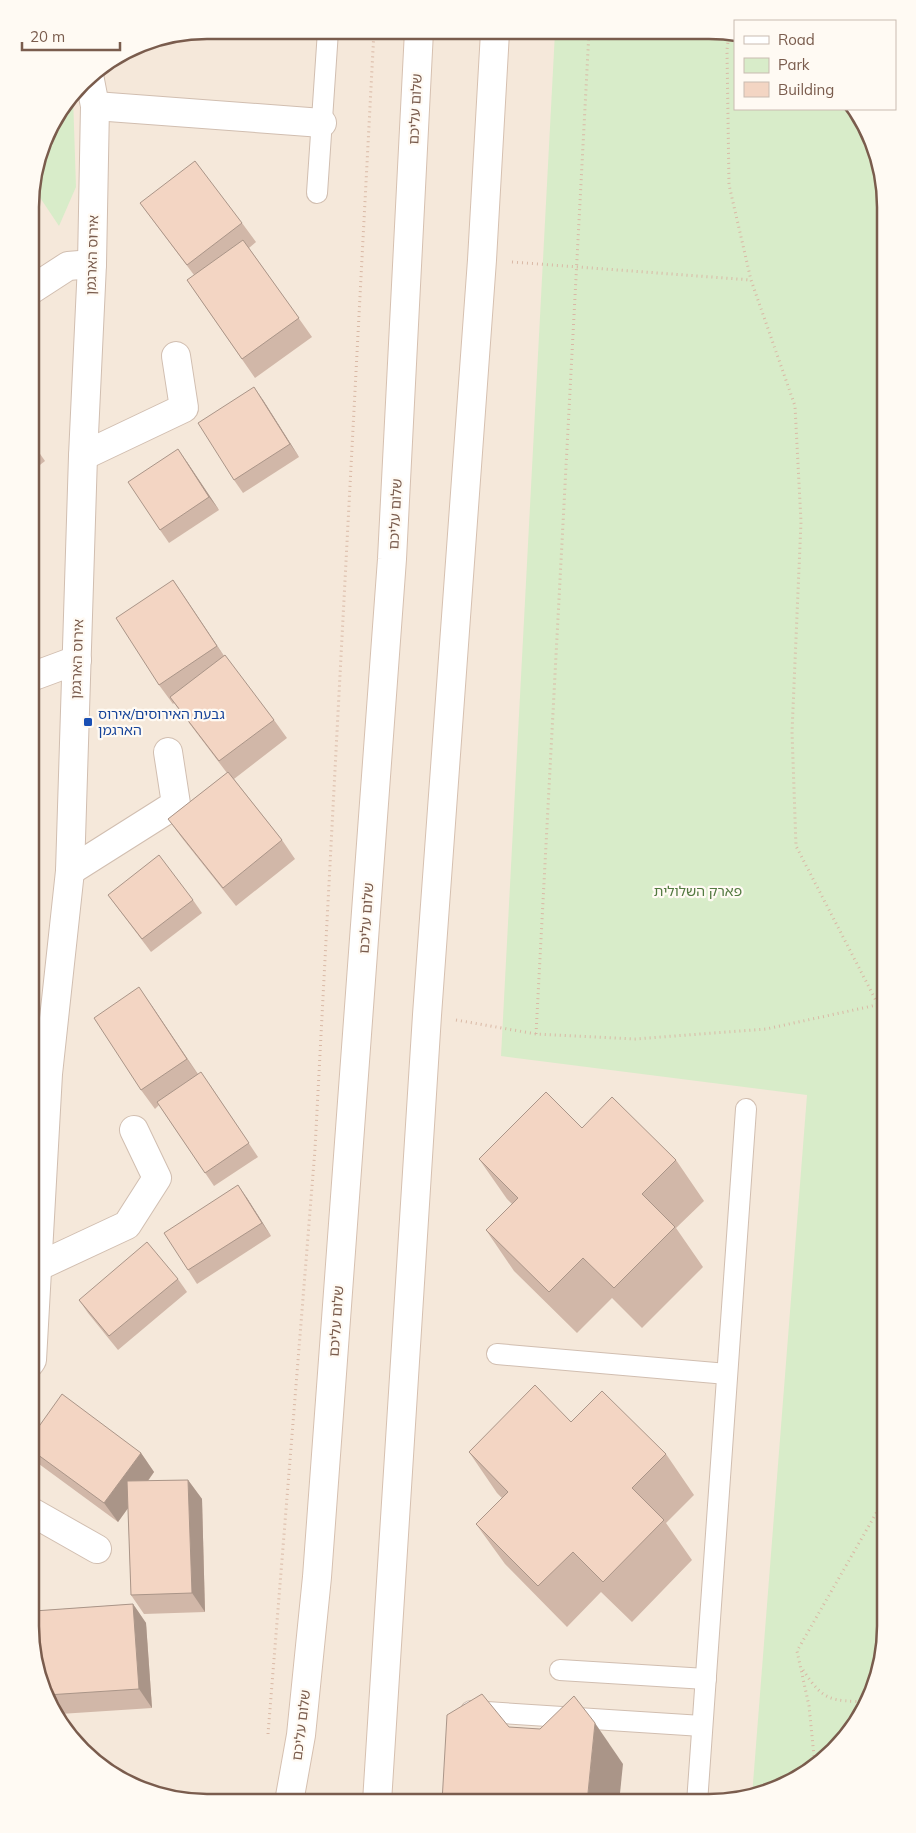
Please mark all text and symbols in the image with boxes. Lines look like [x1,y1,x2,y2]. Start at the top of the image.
scale bar [22,20,120,52]
legend [734,20,896,110]
text: 20 m [30,27,65,46]
text: Road [778,30,815,49]
text: Park [778,55,810,74]
street label: שלום עליכם [404,73,426,145]
text: Building [778,80,834,99]
street label: אירוס הארגמן [82,214,102,295]
street label: שלום עליכם [384,478,406,550]
street label: אירוס הארגמן [67,618,87,699]
place label: גבעת האירוסים/אירוס הארגמן [98,705,225,739]
marker: גבעת האירוסים/אירוס הארגמן [82,716,94,728]
street label: שלום עליכם [355,882,377,954]
park label: פארק השלולית [654,882,742,900]
street label: שלום עליכם [325,1285,347,1357]
street label: שלום עליכם [288,1689,314,1761]

